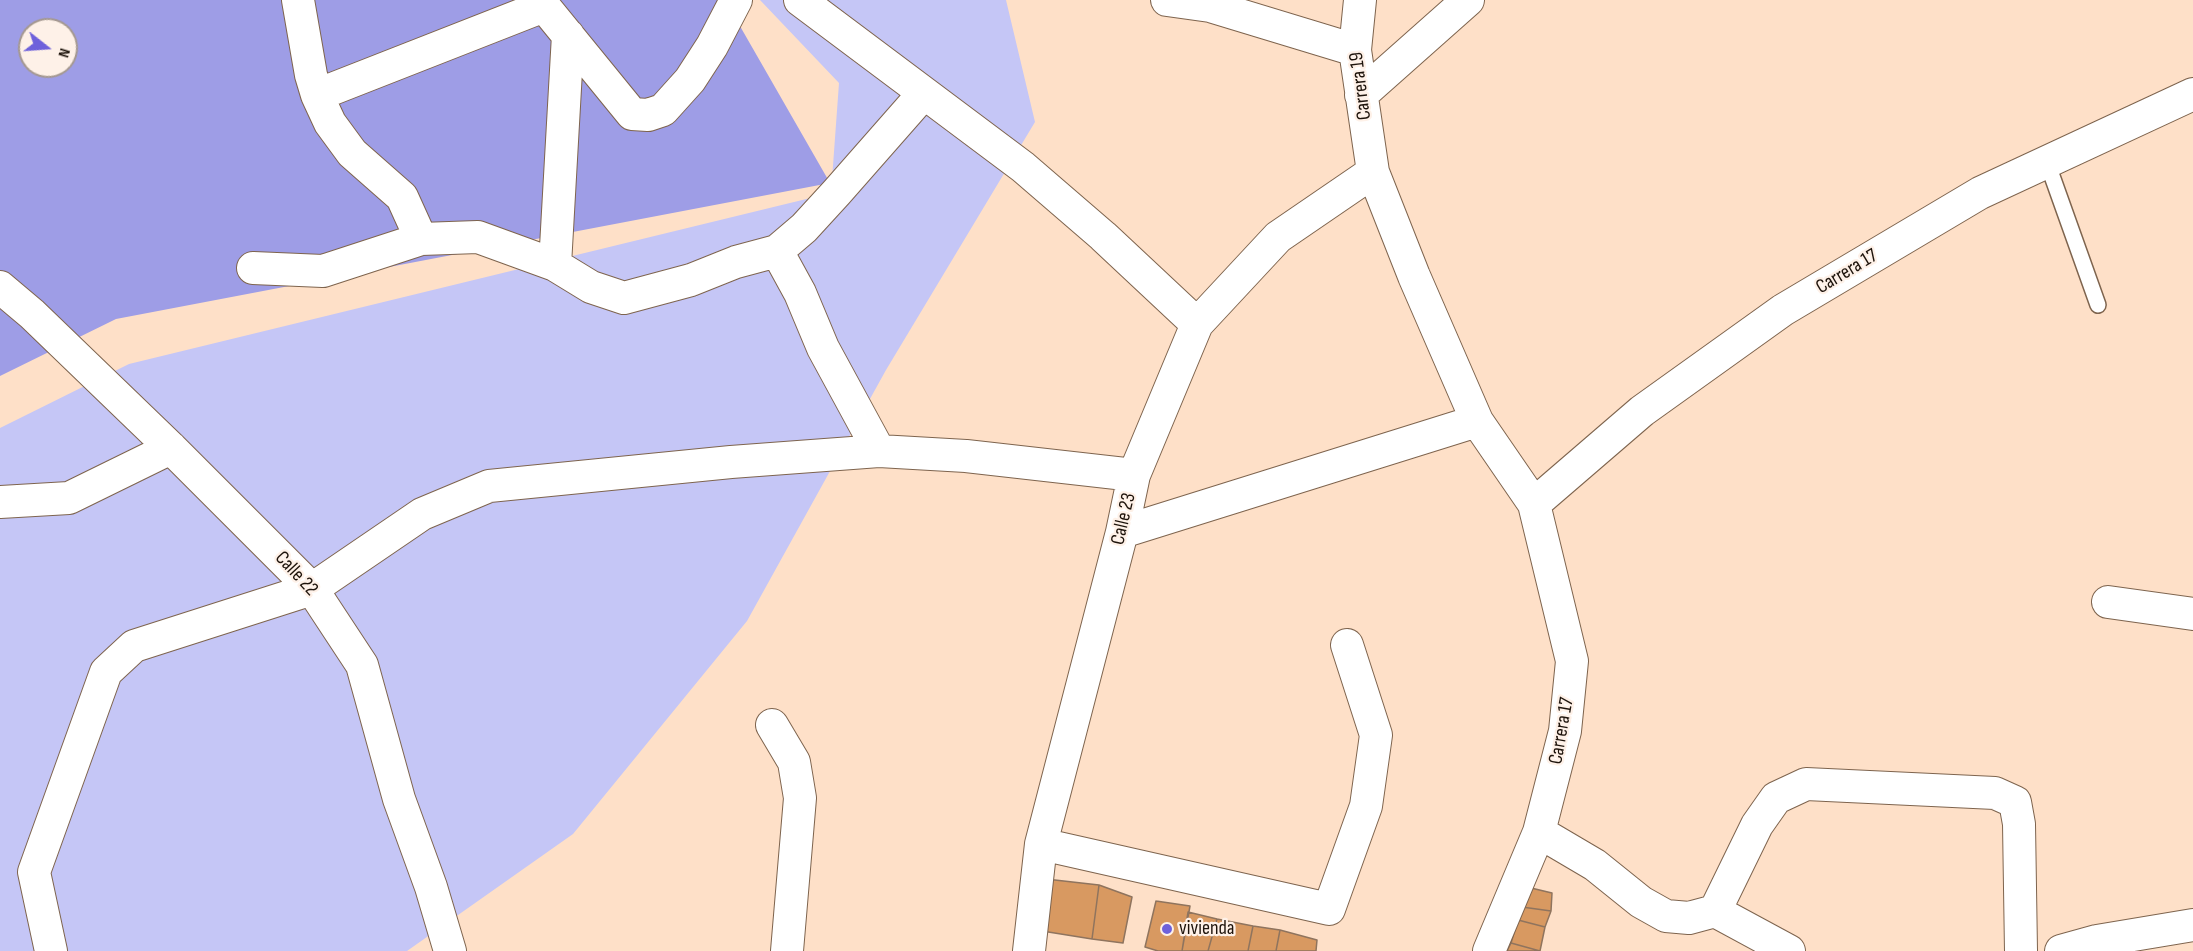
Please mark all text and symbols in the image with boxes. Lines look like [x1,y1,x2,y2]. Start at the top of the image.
north arrow [18,18,78,78]
text: N [53,46,74,60]
street label: Carrera 19 [1345,51,1377,121]
street label: Carrera 17 [1812,244,1882,300]
street label: Calle 23 [1106,491,1142,547]
street label: Calle 22 [269,547,323,601]
street label: Carrera 17 [1544,696,1580,766]
place label: vivienda [1179,917,1235,941]
marker: vivienda [1160,922,1174,936]

